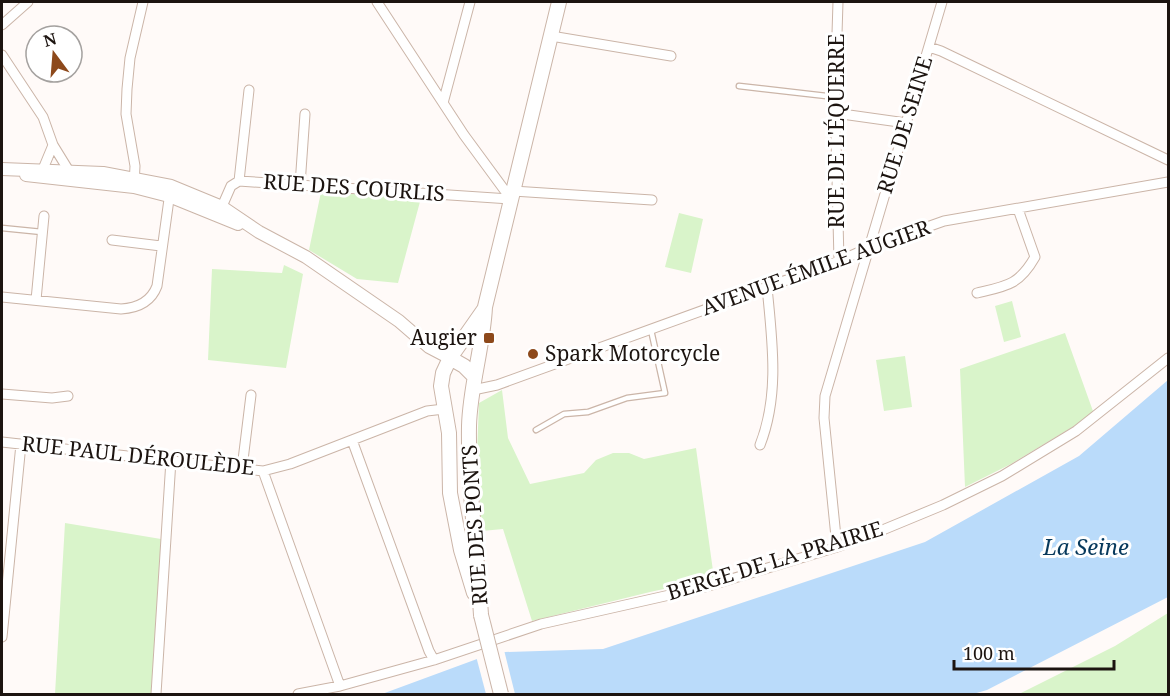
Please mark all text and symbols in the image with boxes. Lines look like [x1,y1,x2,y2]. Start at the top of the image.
north arrow [24,24,84,84]
text: N [41,27,59,52]
street label: RUE DE L'ÉQUERRE [822,34,850,228]
street label: RUE DE SEINE [870,53,938,197]
street label: RUE DES COURLIS [262,167,446,207]
street label: AVENUE ÉMILE AUGIER [698,213,934,321]
place label: Augier [410,323,477,351]
marker: Augier [482,331,496,345]
place label: Spark Motorcycle [545,339,720,367]
marker: Spark Motorcycle [526,347,540,361]
street label: RUE PAUL DÉROULÈDE [20,429,256,481]
street label: RUE DES PONTS [454,444,494,606]
street label: BERGE DE LA PRAIRIE [663,514,886,606]
water label: La Seine [1042,531,1129,561]
scale bar [954,633,1114,671]
text: 100 m [963,641,1015,665]

